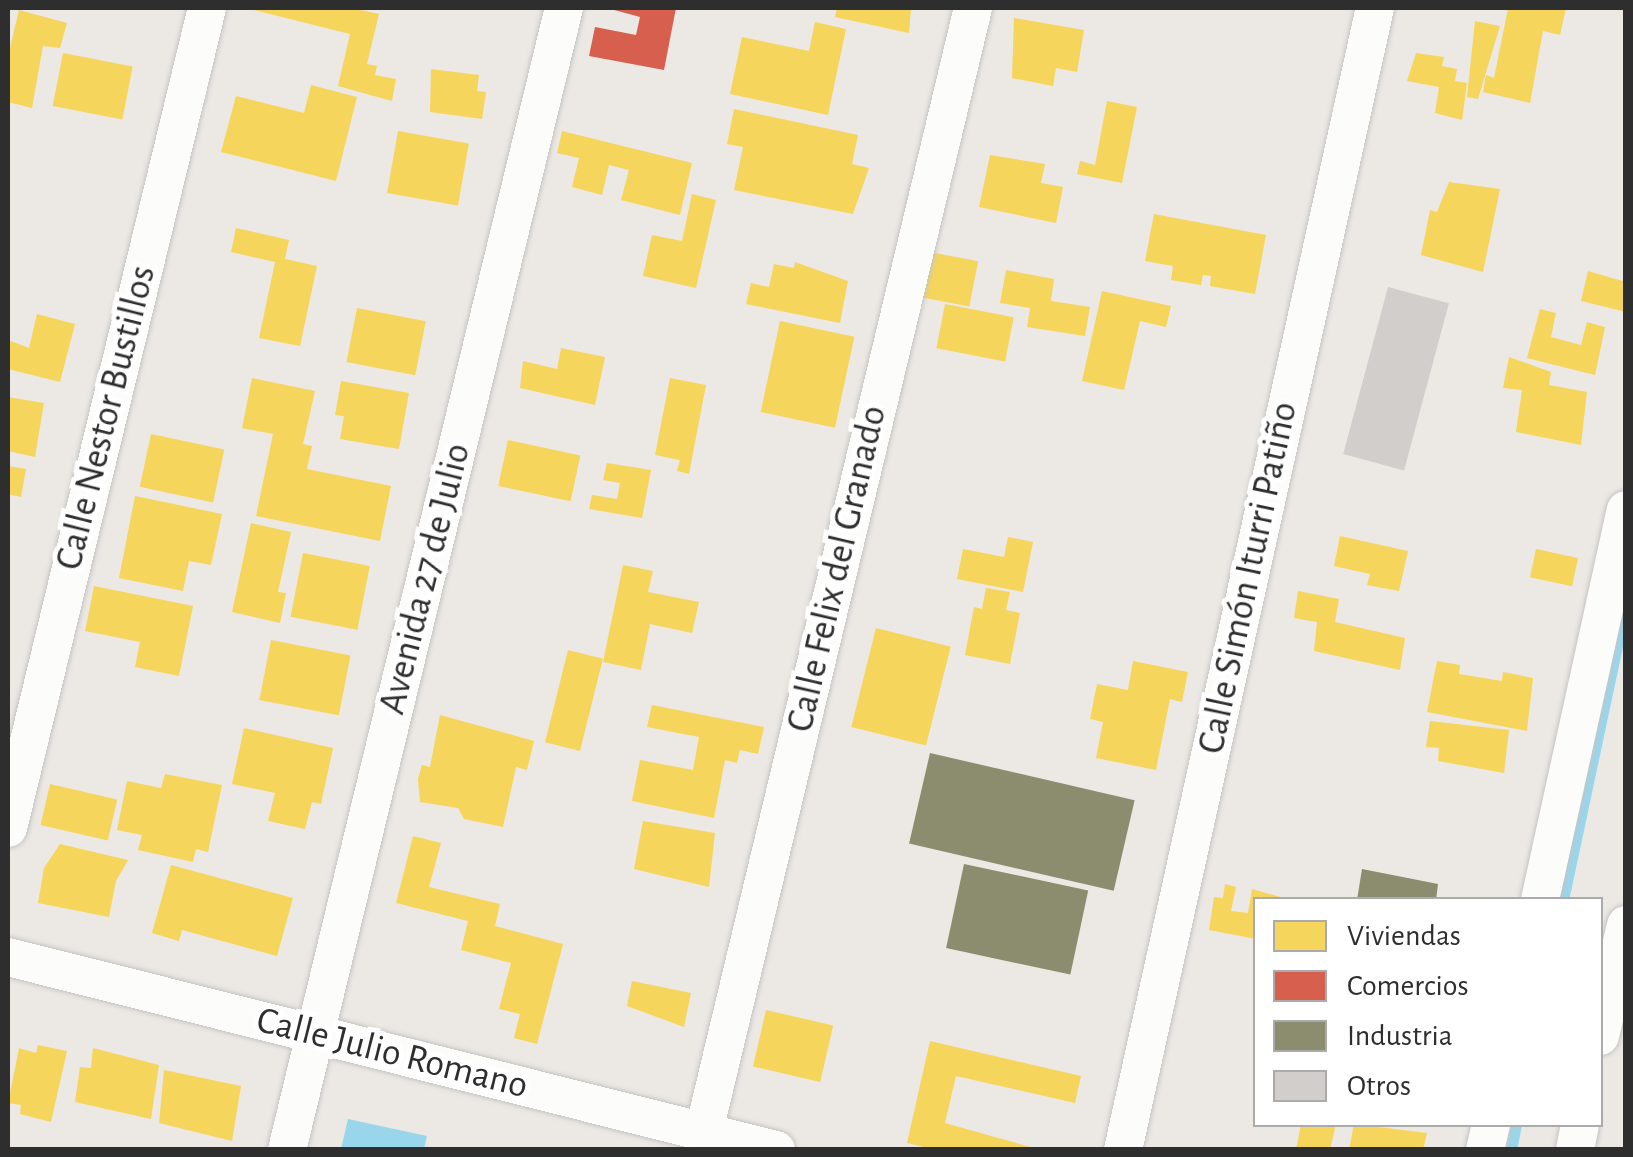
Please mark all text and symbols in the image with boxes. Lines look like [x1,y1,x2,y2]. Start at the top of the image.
street label: Calle Nestor Bustillos [47,261,167,575]
street label: Calle Simón Iturri Patiño [1189,398,1309,758]
street label: Calle Felix del Granado [778,401,898,737]
street label: Avenida 27 de Julio [370,439,482,719]
legend [1253,897,1603,1127]
text: Viviendas [1347,921,1461,951]
text: Comercios [1347,971,1469,1001]
street label: Calle Julio Romano [252,998,532,1110]
text: Industria [1347,1021,1453,1051]
text: Otros [1347,1071,1411,1101]

